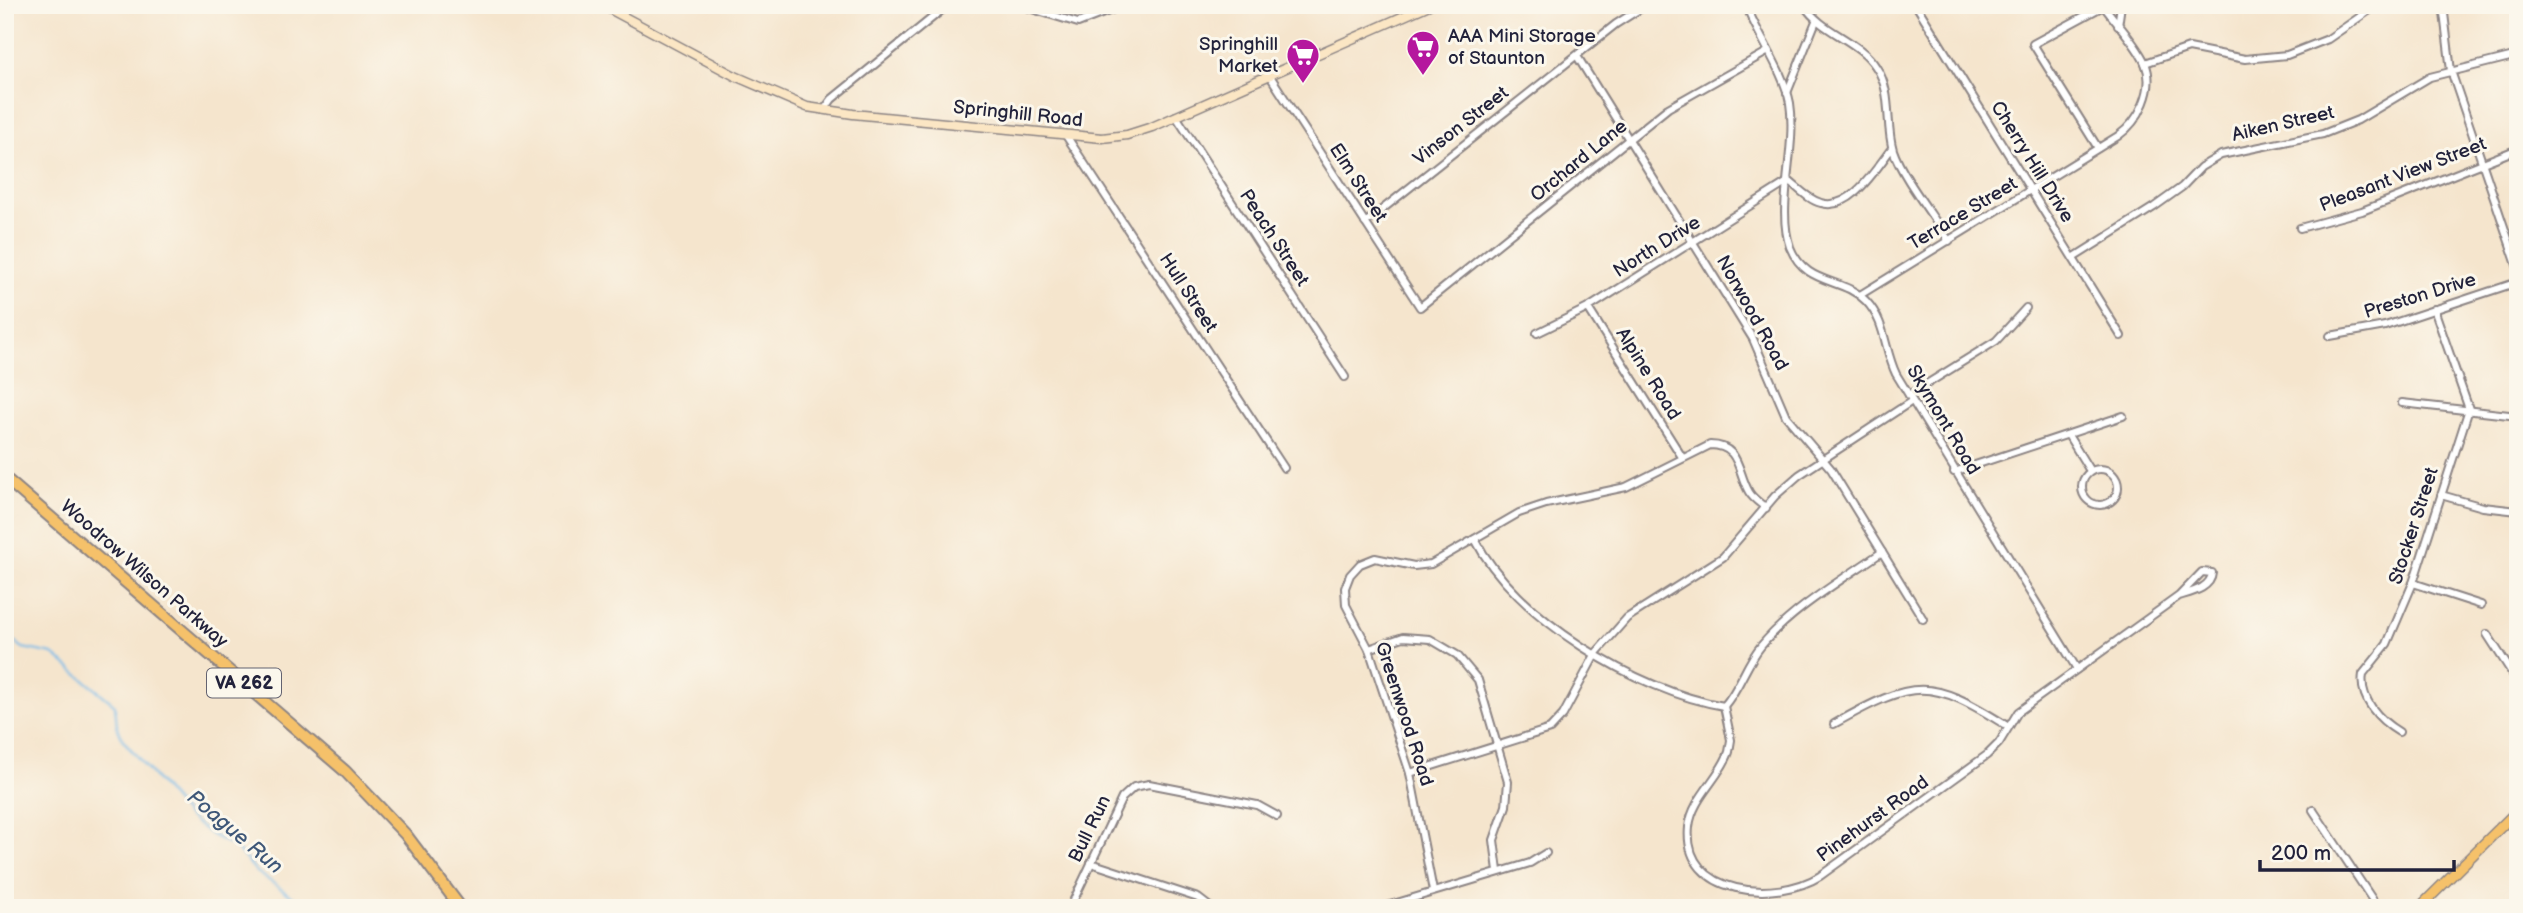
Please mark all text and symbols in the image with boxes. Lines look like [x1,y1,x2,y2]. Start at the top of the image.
place label: AAA Mini Storage of Staunton [1448,25,1596,70]
supermarket icon: AAA Mini Storage of Staunton [1404,28,1442,77]
place label: Springhill Market [1199,33,1278,78]
supermarket icon: Springhill Market [1284,36,1322,85]
street label: Vinson Street [1409,82,1513,170]
street label: Springhill Road [952,96,1084,132]
street label: Cherry Hill Drive [1985,97,2079,227]
street label: Aiken Street [2230,101,2336,147]
street label: Orchard Lane [1526,115,1632,207]
street label: Pleasant View Street [2316,133,2490,217]
street label: Elm Street [1324,139,1392,227]
street label: Terrace Street [1904,172,2022,256]
street label: Peach Street [1234,185,1314,291]
street label: North Drive [1609,211,1705,283]
street label: Hull Street [1154,249,1222,337]
street label: Norwood Road [1711,251,1793,375]
street label: Preston Drive [2361,268,2479,324]
street label: Alpine Road [1611,324,1685,424]
street label: Skymont Road [1901,361,1985,479]
street label: Stocker Street [2384,464,2444,587]
street label: Woodrow Wilson Parkway [56,495,233,653]
street label: Greenwood Road [1370,639,1438,789]
road number: VA 262 [207,668,281,698]
street label: Pinehurst Road [1813,771,1933,867]
water label: Poague Run [182,785,288,879]
street label: Bull Run [1064,792,1116,866]
scale bar [2260,829,2455,873]
text: 200 m [2271,841,2331,866]

